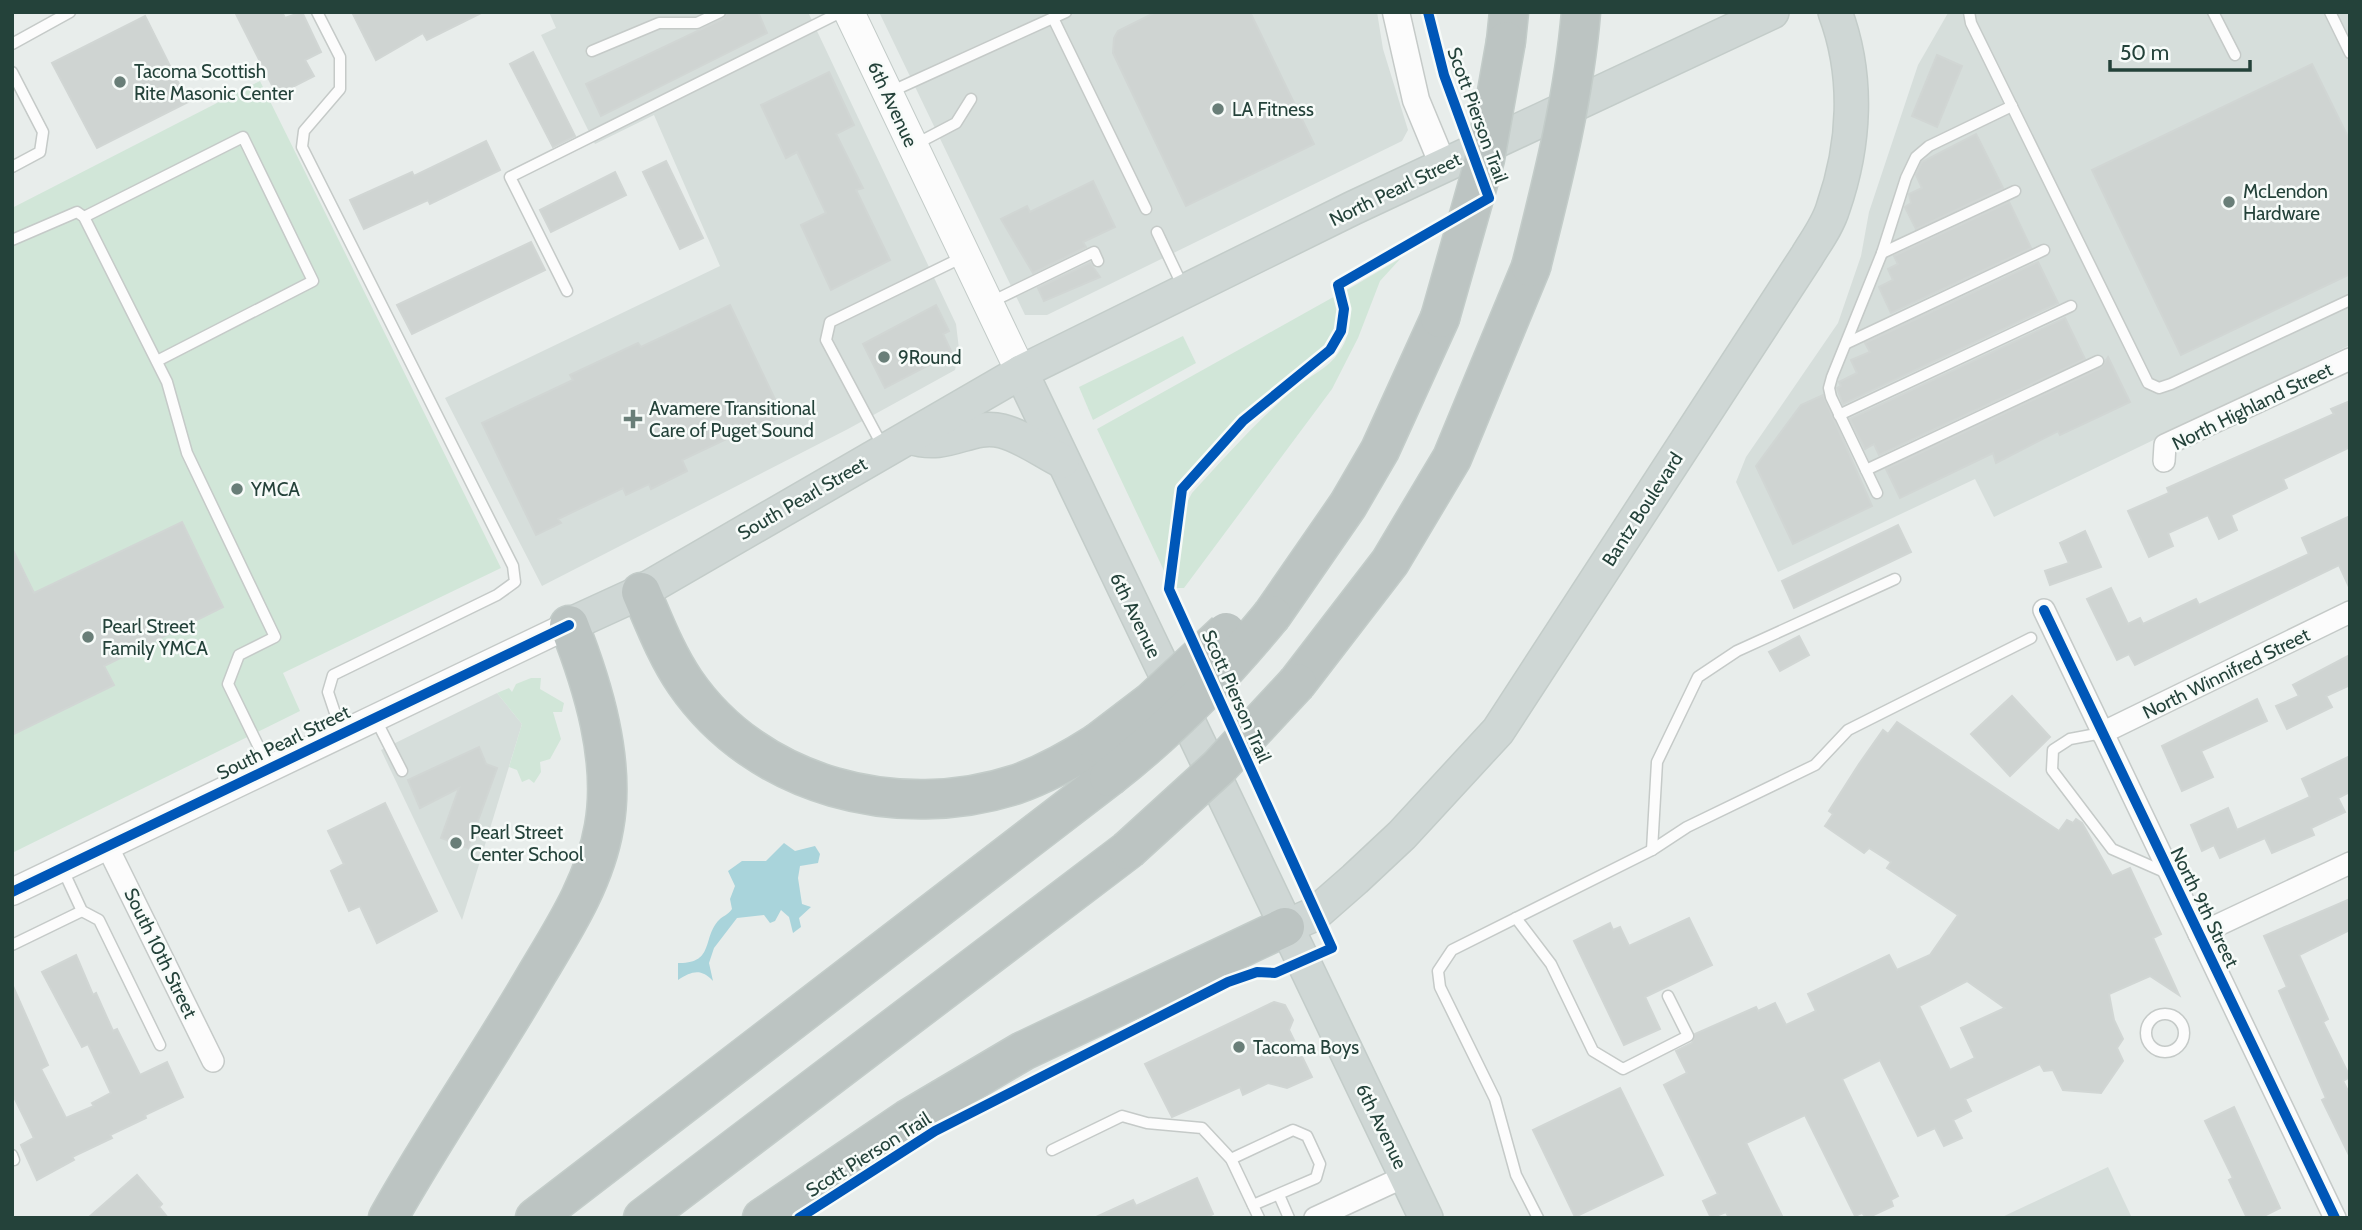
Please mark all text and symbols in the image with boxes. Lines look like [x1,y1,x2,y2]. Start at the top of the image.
scale bar [2110,28,2250,72]
text: 50 m [2120,40,2169,65]
street label: Scott Pierson Trail [1442,44,1513,187]
street label: 6th Avenue [863,58,923,151]
place label: Tacoma Scottish Rite Masonic Center [134,60,294,105]
marker: Tacoma Scottish Rite Masonic Center [112,74,128,90]
place label: LA Fitness [1232,98,1314,121]
marker: LA Fitness [1210,101,1226,117]
street label: North Pearl Street [1326,147,1465,231]
place label: McLendon Hardware [2243,180,2328,225]
marker: McLendon Hardware [2221,194,2237,210]
place label: 9Round [898,346,961,369]
marker: 9Round [876,349,892,365]
street label: North Highland Street [2168,357,2337,455]
place label: Avamere Transitional Care of Puget Sound [649,397,816,442]
marker: Avamere Transitional Care of Puget Sound [623,409,643,429]
street label: Bantz Boulevard [1597,448,1688,570]
street label: South Pearl Street [733,452,872,545]
place label: YMCA [250,478,300,501]
marker: YMCA [229,481,245,497]
street label: 6th Avenue [1105,569,1166,662]
place label: Pearl Street Family YMCA [102,615,208,660]
street label: North Winnifred Street [2139,623,2314,724]
street label: Scott Pierson Trail [1197,626,1276,767]
marker: Pearl Street Family YMCA [80,629,96,645]
street label: South Pearl Street [213,700,354,785]
place label: Pearl Street Center School [470,821,584,866]
marker: Pearl Street Center School [448,835,464,851]
street label: North 9th Street [2165,843,2244,972]
street label: South 10th Street [119,884,202,1022]
place label: Tacoma Boys [1253,1036,1359,1059]
marker: Tacoma Boys [1231,1039,1247,1055]
street label: 6th Avenue [1351,1080,1412,1173]
street label: Scott Pierson Trail [802,1107,935,1202]

